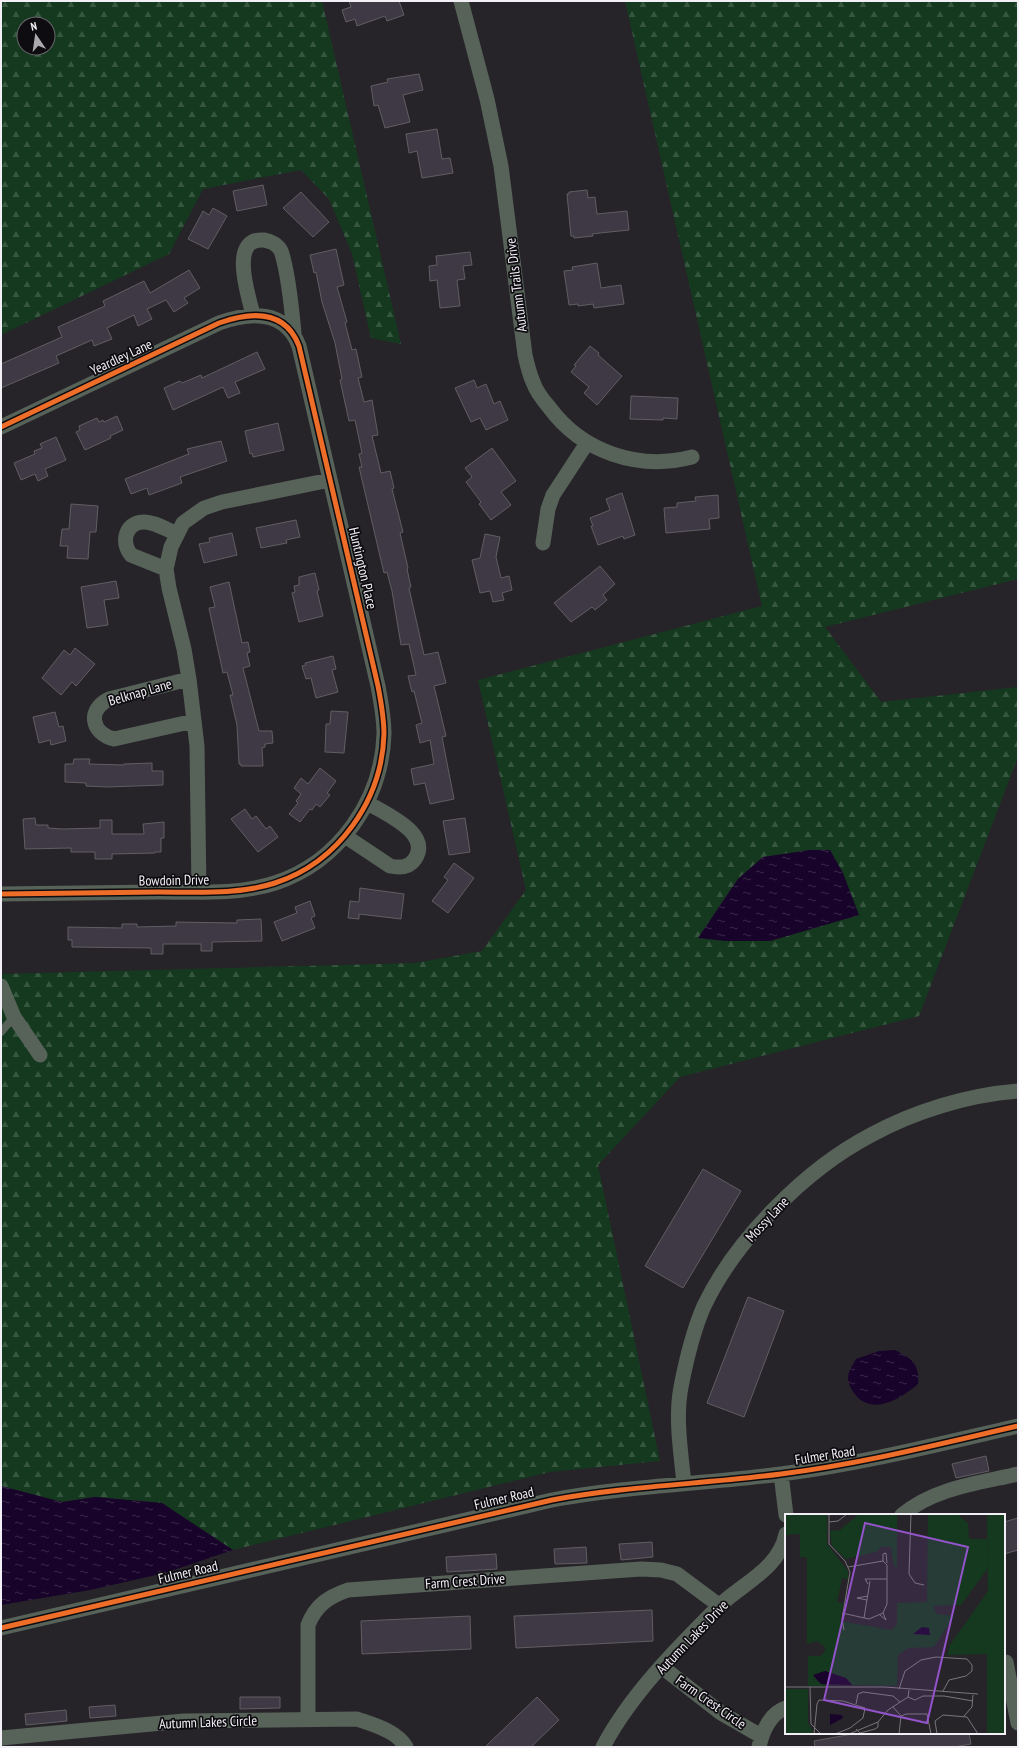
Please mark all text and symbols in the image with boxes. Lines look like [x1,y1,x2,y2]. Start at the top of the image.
north arrow [16,16,56,56]
text: N [29,19,38,34]
street label: Autumn Trails Drive [501,237,531,333]
street label: Yeardley Lane [87,335,155,379]
street label: Huntington Place [345,525,381,611]
street label: Belknap Lane [106,674,174,710]
street label: Bowdoin Drive [139,870,210,890]
street label: Mossy Lane [742,1192,793,1245]
street label: Fulmer Road [794,1441,856,1469]
street label: Fulmer Road [472,1482,536,1514]
inset map [785,1514,1005,1734]
street label: Fulmer Road [156,1556,220,1588]
street label: Farm Crest Drive [424,1569,506,1593]
street label: Autumn Lakes Drive [652,1596,732,1678]
street label: Farm Crest Circle [672,1671,750,1733]
street label: Autumn Lakes Circle [159,1711,258,1733]

